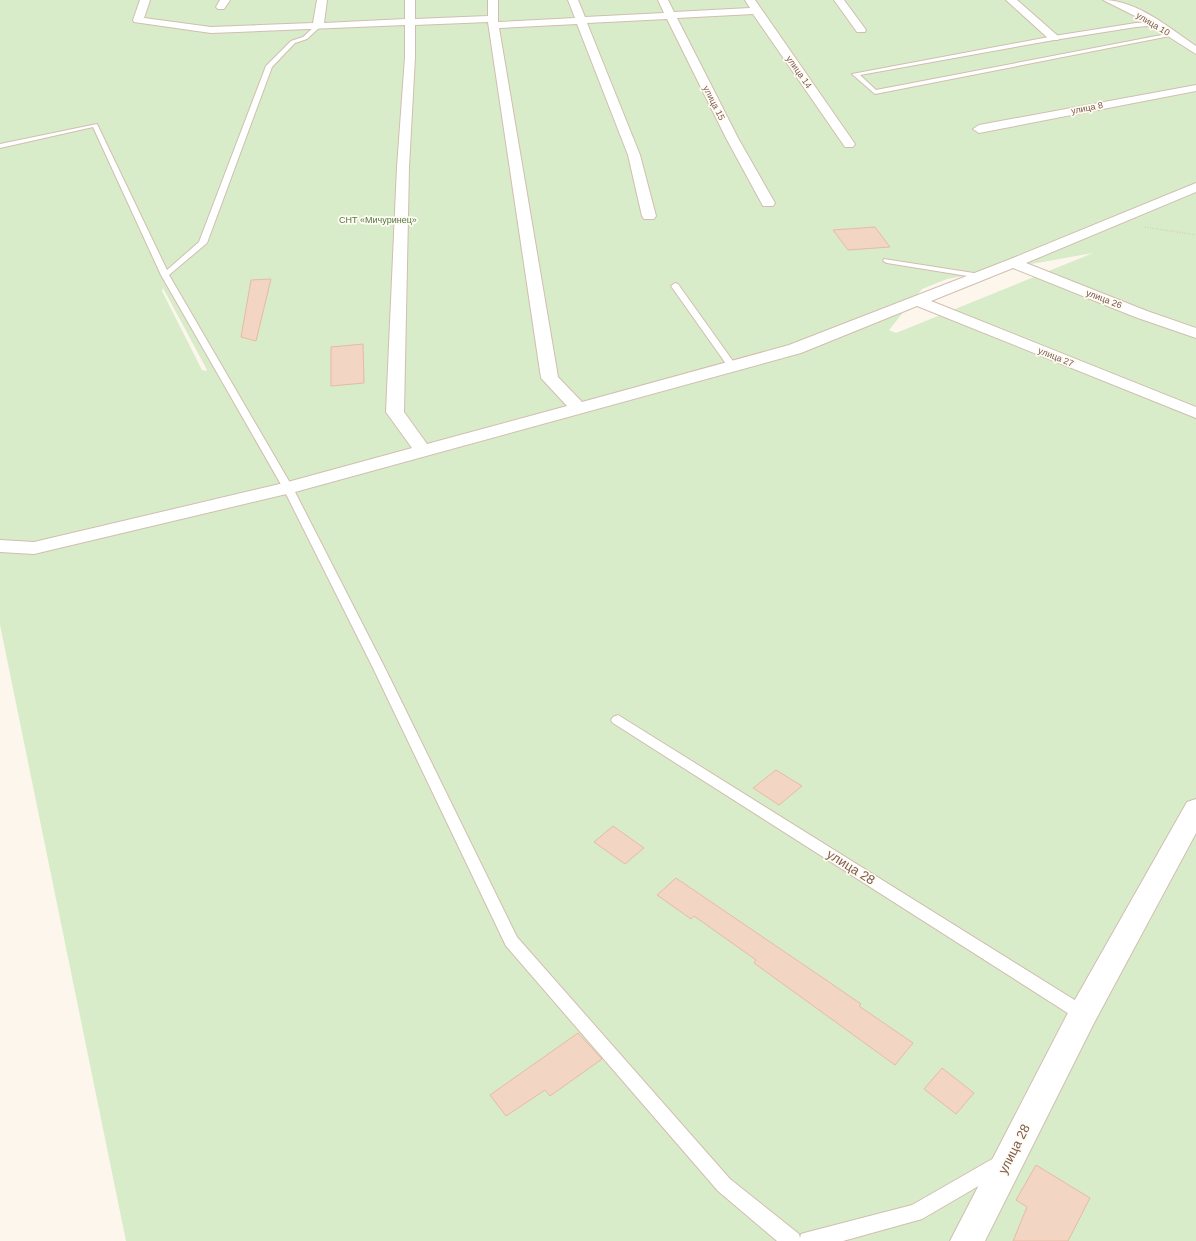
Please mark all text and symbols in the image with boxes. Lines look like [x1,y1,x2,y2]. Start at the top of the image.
street label: улица 10 [1134,10,1172,38]
street label: улица 14 [784,54,814,90]
street label: улица 15 [701,84,727,122]
street label: улица 8 [1070,100,1104,116]
park label: СНТ «Мичуринец» [339,215,417,225]
street label: улица 26 [1085,288,1123,310]
street label: улица 27 [1037,345,1075,369]
street label: улица 28 [824,846,878,888]
street label: улица 28 [995,1122,1033,1176]

